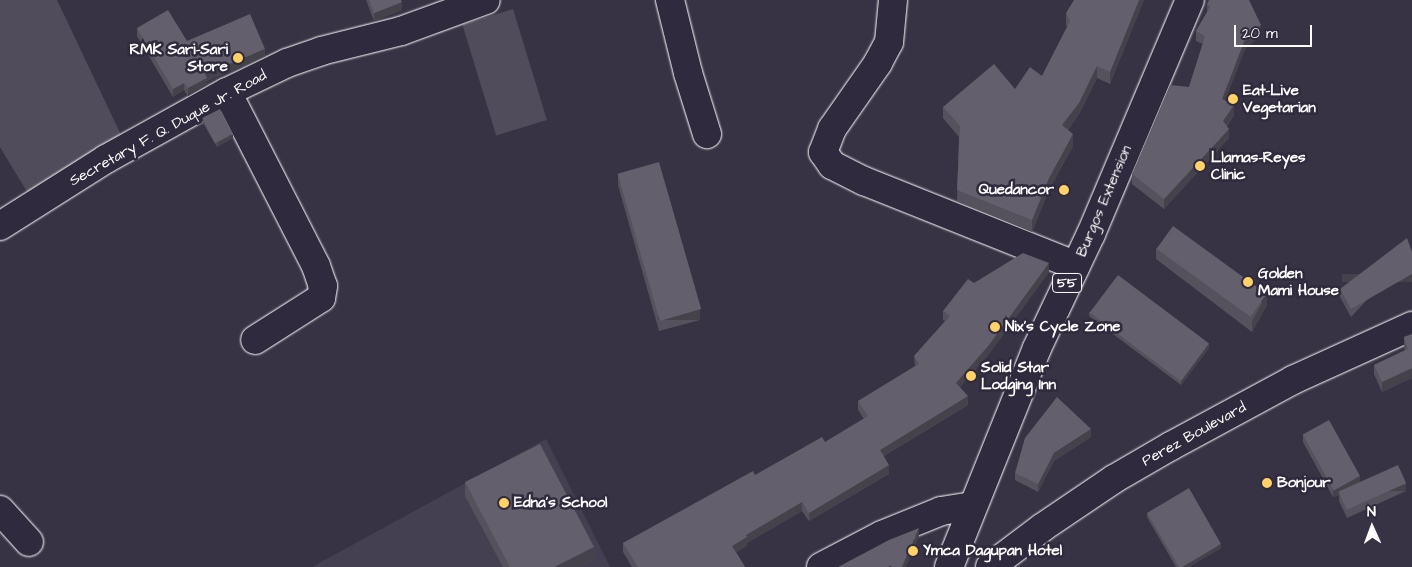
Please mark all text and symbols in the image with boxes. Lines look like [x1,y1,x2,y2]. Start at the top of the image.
scale bar [1237,15,1314,47]
text: 20 m [1242,23,1278,44]
place label: RMK Sari-Sari Store [130,40,228,75]
marker: RMK Sari-Sari Store [232,52,244,64]
street label: Secretary F. Q. Duque Jr. Road [66,66,270,190]
place label: Eat-Live Vegetarian [1243,81,1316,116]
marker: Eat-Live Vegetarian [1227,93,1239,105]
street label: Burgos Extension [1072,142,1136,260]
place label: Llamas-Reyes Clinic [1211,148,1306,183]
marker: Llamas-Reyes Clinic [1193,159,1207,173]
place label: Quedancor [979,181,1054,199]
marker: Quedancor [1058,184,1070,196]
place label: Golden Mami House [1258,264,1339,299]
road number: 55 [1052,272,1082,294]
marker: Golden Mami House [1242,276,1254,288]
place label: Nix's Cycle Zone [1005,318,1120,336]
marker: Nix's Cycle Zone [989,321,1001,333]
place label: Solid Star Lodging Inn [981,358,1056,393]
marker: Solid Star Lodging Inn [965,370,977,382]
street label: Perez Boulevard [1139,398,1249,470]
place label: Bonjour [1277,474,1331,492]
marker: Bonjour [1261,477,1273,489]
place label: Edna's School [514,494,607,512]
marker: Edna's School [498,497,510,509]
north arrow [1347,502,1397,552]
text: N [1367,502,1376,522]
place label: Ymca Dagupan Hotel [923,542,1062,560]
marker: Ymca Dagupan Hotel [907,545,919,557]

